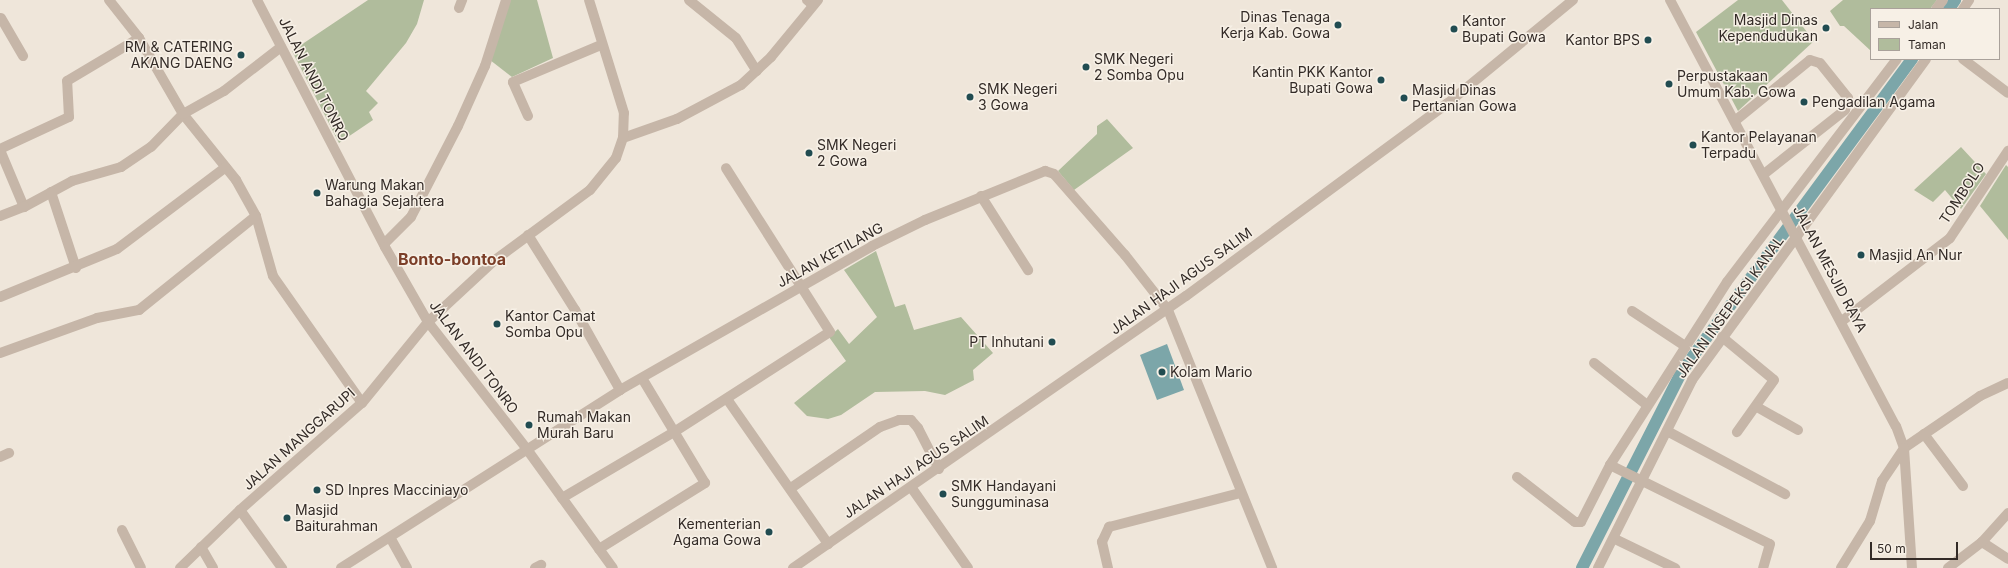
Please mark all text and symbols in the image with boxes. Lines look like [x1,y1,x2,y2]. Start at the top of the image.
legend [1870,8,2000,60]
place label: Dinas Tenaga Kerja Kab. Gowa [1221,9,1330,42]
place label: Masjid Dinas Kependudukan [1718,12,1818,44]
place label: Kantor Bupati Gowa [1462,13,1546,46]
street label: JALAN ANDI TONRO [275,14,353,144]
text: Jalan [1908,17,1938,32]
marker: Dinas Tenaga Kerja Kab. Gowa [1333,20,1343,30]
marker: Masjid Dinas Kependudukan [1821,23,1831,33]
marker: Kantor Bupati Gowa [1449,24,1459,34]
place label: Kantor BPS [1565,32,1640,48]
marker: Kantor BPS [1643,35,1653,45]
text: Taman [1908,37,1946,52]
place label: RM & CATERING AKANG DAENG [125,39,233,72]
marker: RM & CATERING AKANG DAENG [236,50,246,60]
place label: SMK Negeri 2 Somba Opu [1094,51,1184,84]
marker: SMK Negeri 2 Somba Opu [1081,62,1091,72]
place label: Kantin PKK Kantor Bupati Gowa [1252,64,1373,96]
place label: Perpustakaan Umum Kab. Gowa [1677,68,1796,100]
marker: Kantin PKK Kantor Bupati Gowa [1376,75,1386,85]
marker: Perpustakaan Umum Kab. Gowa [1664,79,1674,89]
place label: SMK Negeri 3 Gowa [978,81,1057,114]
place label: Masjid Dinas Pertanian Gowa [1412,82,1517,114]
marker: SMK Negeri 3 Gowa [965,92,975,102]
marker: Masjid Dinas Pertanian Gowa [1399,93,1409,103]
place label: Pengadilan Agama [1812,94,1935,110]
marker: Pengadilan Agama [1799,97,1809,107]
place label: Kantor Pelayanan Terpadu [1701,129,1817,162]
place label: SMK Negeri 2 Gowa [817,137,896,170]
marker: Kantor Pelayanan Terpadu [1688,140,1698,150]
marker: SMK Negeri 2 Gowa [804,148,814,158]
street label: TOMBOLO [1936,159,1988,227]
place label: Warung Makan Bahagia Sejahtera [325,177,444,210]
marker: Warung Makan Bahagia Sejahtera [312,188,322,198]
street label: JALAN MESJID RAYA [1789,203,1871,335]
street label: JALAN KETILANG [774,219,886,291]
street label: JALAN HAJI AGUS SALIM [1107,224,1255,338]
street label: JALAN INSEPEKSI KANAL [1673,233,1787,381]
place label: Masjid An Nur [1869,247,1962,263]
district label: Bonto-bontoa [398,249,506,269]
marker: Masjid An Nur [1856,250,1866,260]
street label: JALAN ANDI TONRO [426,297,522,417]
place label: Kantor Camat Somba Opu [505,308,595,340]
marker: Kantor Camat Somba Opu [492,319,502,329]
place label: PT Inhutani [969,334,1044,350]
marker: PT Inhutani [1047,337,1057,347]
place label: Kolam Mario [1170,364,1252,380]
marker: Kolam Mario [1157,367,1167,377]
street label: JALAN MANGGARUPI [240,384,358,494]
place label: Rumah Makan Murah Baru [537,409,631,442]
street label: JALAN HAJI AGUS SALIM [840,412,992,522]
marker: Rumah Makan Murah Baru [524,420,534,430]
place label: SMK Handayani Sungguminasa [951,478,1056,510]
place label: SD Inpres Macciniayo [325,482,468,498]
marker: SD Inpres Macciniayo [312,485,322,495]
marker: SMK Handayani Sungguminasa [938,489,948,499]
place label: Masjid Baiturahman [295,502,378,534]
marker: Masjid Baiturahman [282,513,292,523]
place label: Kementerian Agama Gowa [673,516,761,548]
marker: Kementerian Agama Gowa [764,527,774,537]
scale bar [1872,534,1960,560]
text: 50 m [1877,541,1906,556]

